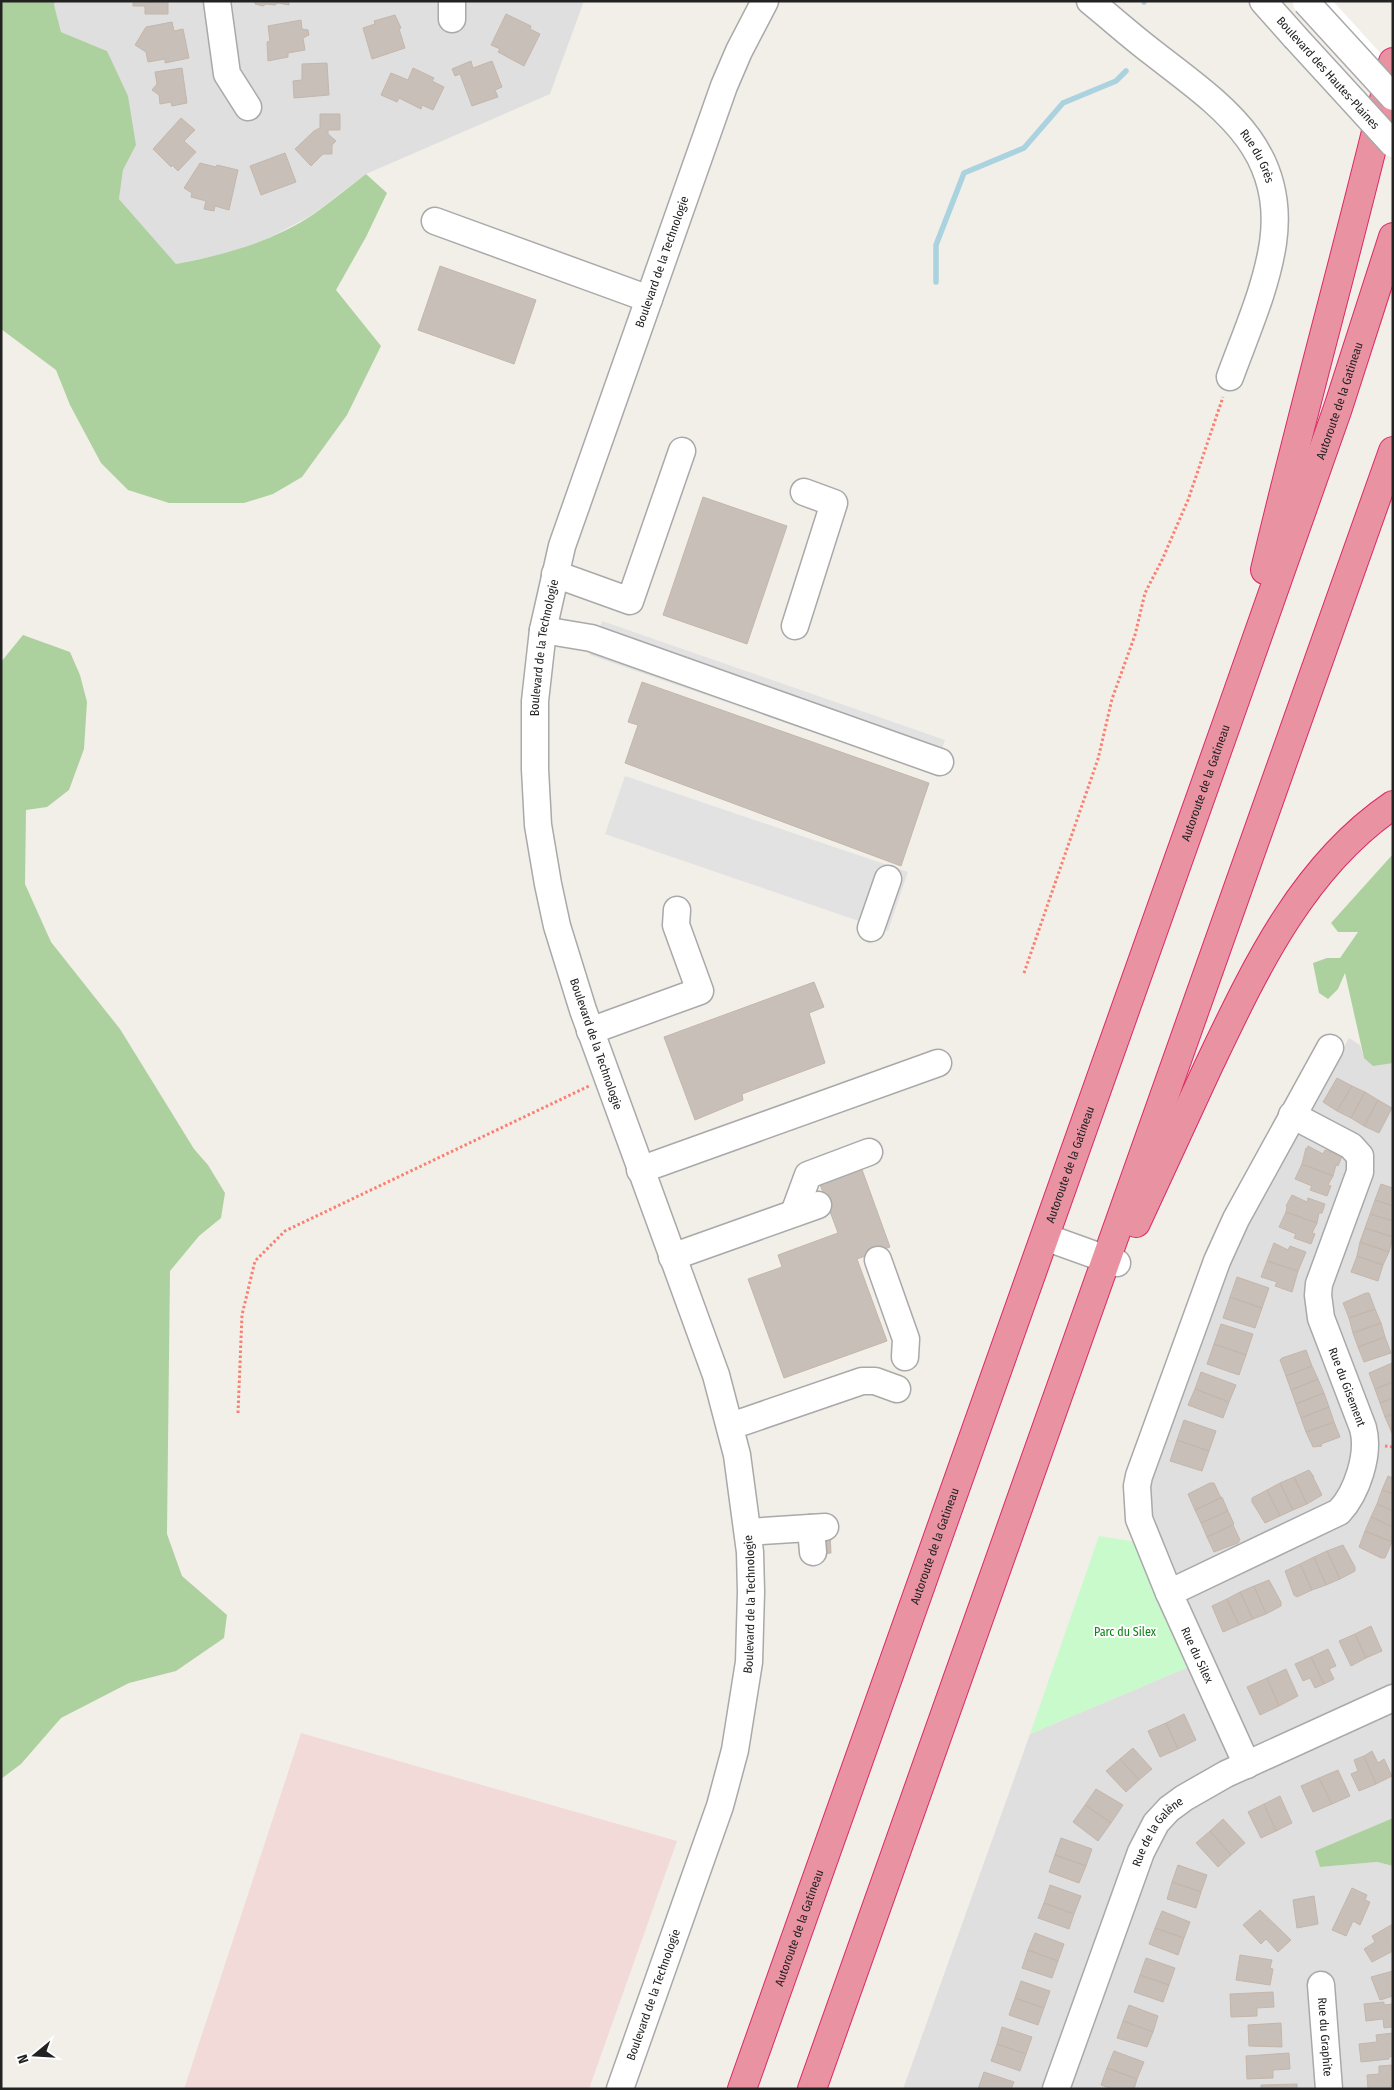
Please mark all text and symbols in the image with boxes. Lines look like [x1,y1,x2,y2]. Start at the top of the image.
street label: Boulevard des Hautes-Plaines [1274,14,1382,132]
street label: Rue du Grès [1237,126,1277,184]
street label: Boulevard de la Technologie [632,194,692,329]
street label: Autoroute de la Gatineau [1313,340,1366,461]
street label: Boulevard de la Technologie [528,578,561,716]
street label: Autoroute de la Gatineau [1179,723,1233,843]
street label: Boulevard de la Technologie [567,976,625,1112]
street label: Autoroute de la Gatineau [1043,1104,1097,1225]
street label: Rue du Gisement [1326,1346,1369,1429]
street label: Autoroute de la Gatineau [908,1486,962,1606]
street label: Boulevard de la Technologie [740,1534,758,1674]
park label: Parc du Silex [1094,1625,1157,1639]
street label: Rue du Silex [1178,1625,1216,1686]
street label: Rue de la Galène [1129,1794,1186,1869]
street label: Autoroute de la Gatineau [772,1868,826,1988]
street label: Boulevard de la Technologie [624,1927,683,2062]
street label: Rue du Graphite [1315,1997,1335,2077]
north arrow [10,2030,60,2080]
text: N [14,2052,32,2065]

